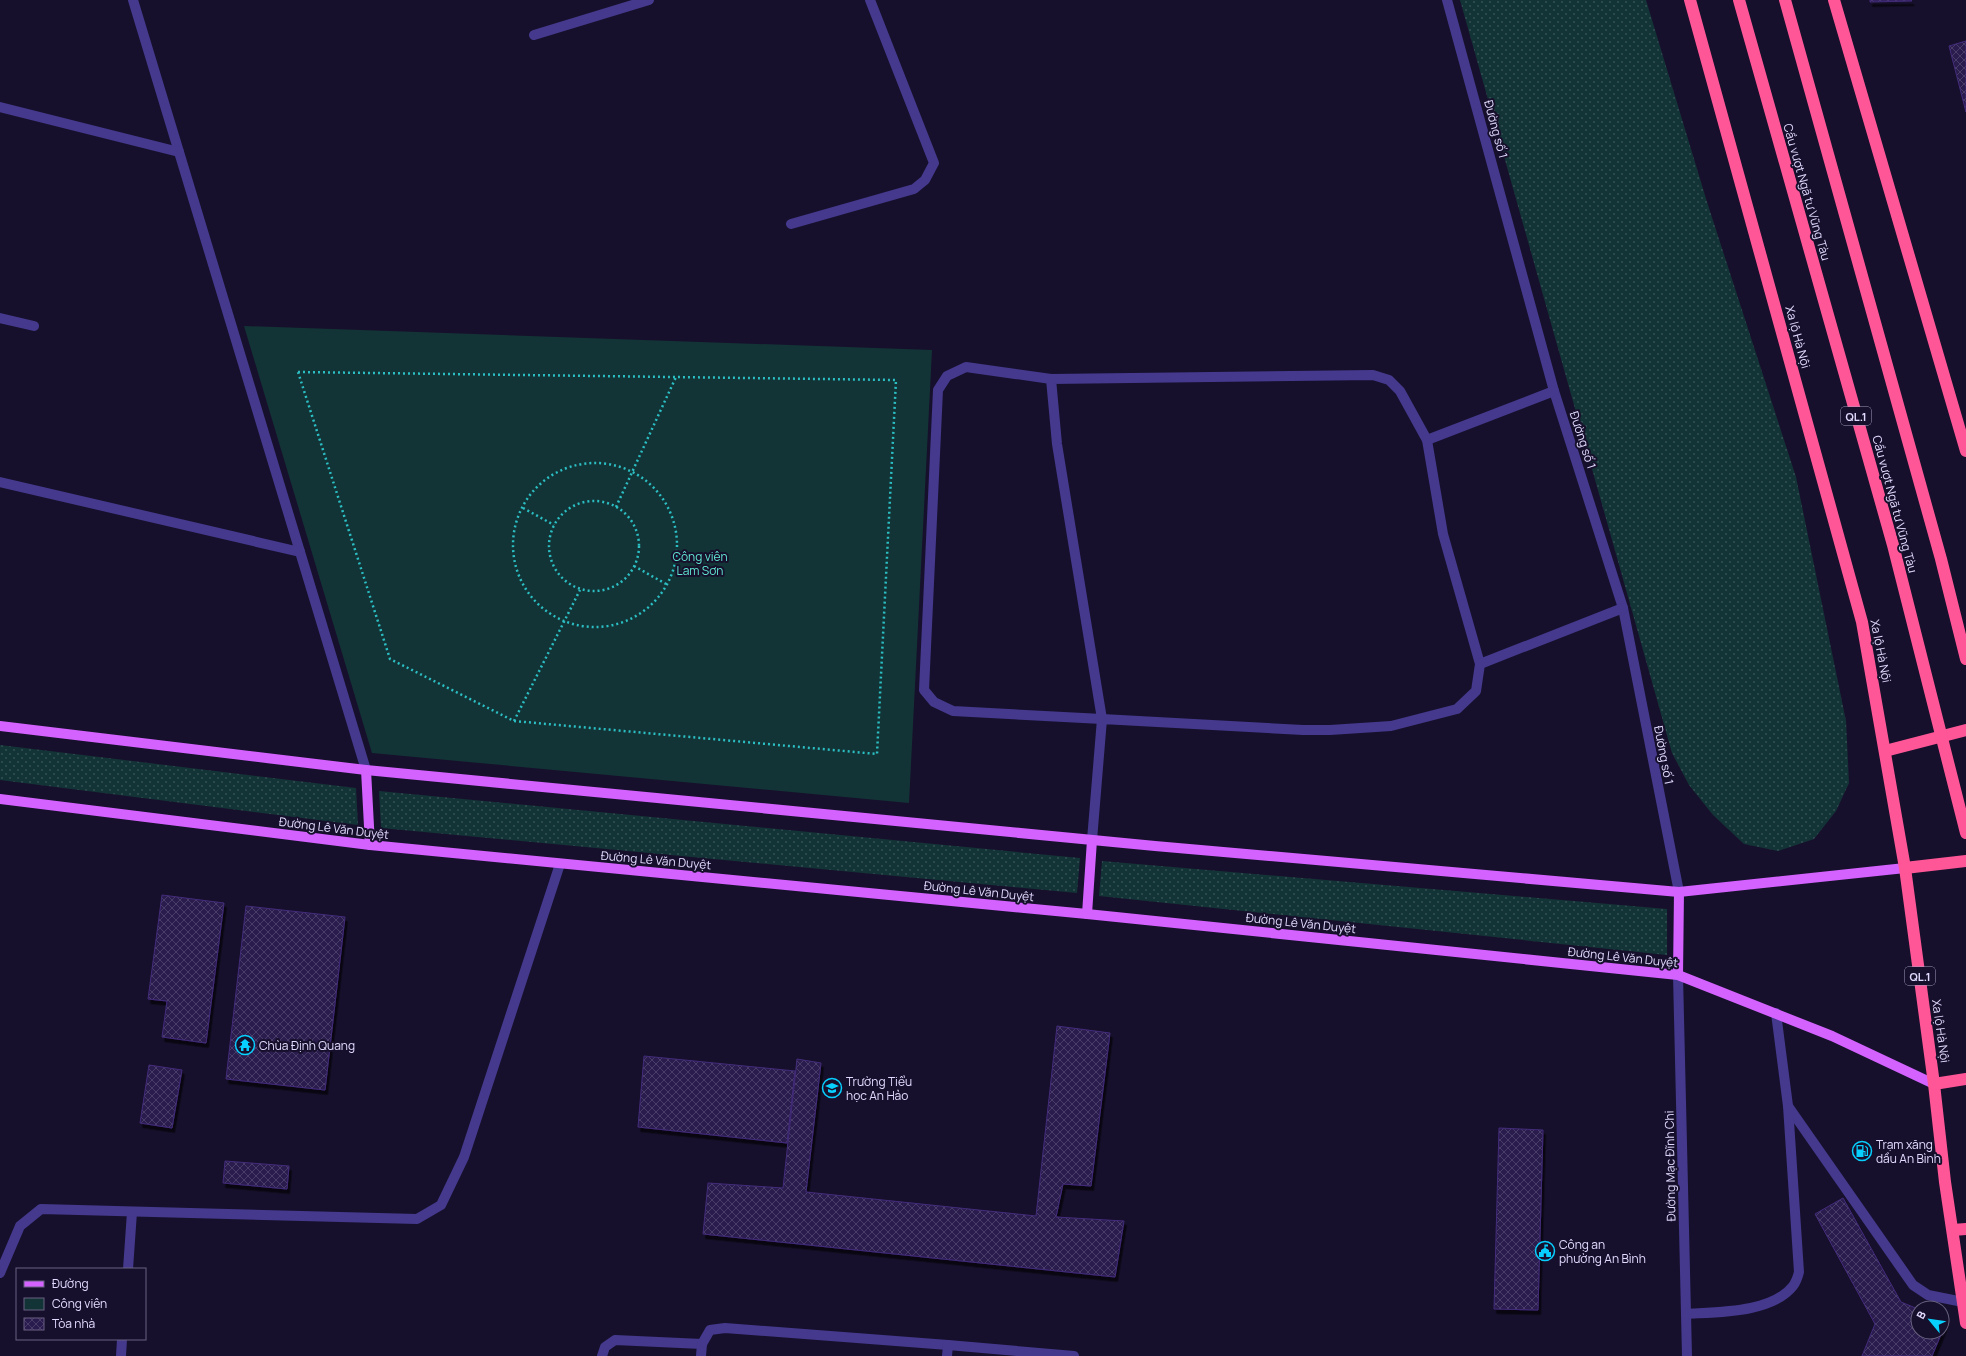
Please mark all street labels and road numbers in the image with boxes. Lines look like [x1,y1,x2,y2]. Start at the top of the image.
street label: Đường số 1 [1480,98,1512,160]
street label: Cầu vượt Ngã tư Vũng Tàu [1779,122,1835,262]
street label: Xa lộ Hà Nội [1782,304,1814,370]
road number: QL.1 [1841,407,1871,425]
street label: Đường số 1 [1566,409,1600,471]
street label: Cầu vượt Ngã tư Vũng Tàu [1868,433,1922,575]
street label: Xa lộ Hà Nội [1867,618,1895,684]
street label: Đường số 1 [1650,724,1678,786]
street label: Đường Lê Văn Duyệt [278,813,390,843]
street label: Đường Lê Văn Duyệt [600,847,712,873]
street label: Đường Lê Văn Duyệt [923,877,1035,905]
street label: Đường Lê Văn Duyệt [1245,909,1357,937]
street label: Đường Lê Văn Duyệt [1567,943,1679,971]
road number: QL.1 [1905,967,1935,985]
street label: Xa lộ Hà Nội [1928,998,1954,1064]
street label: Đường Mạc Đĩnh Chi [1661,1110,1679,1222]

